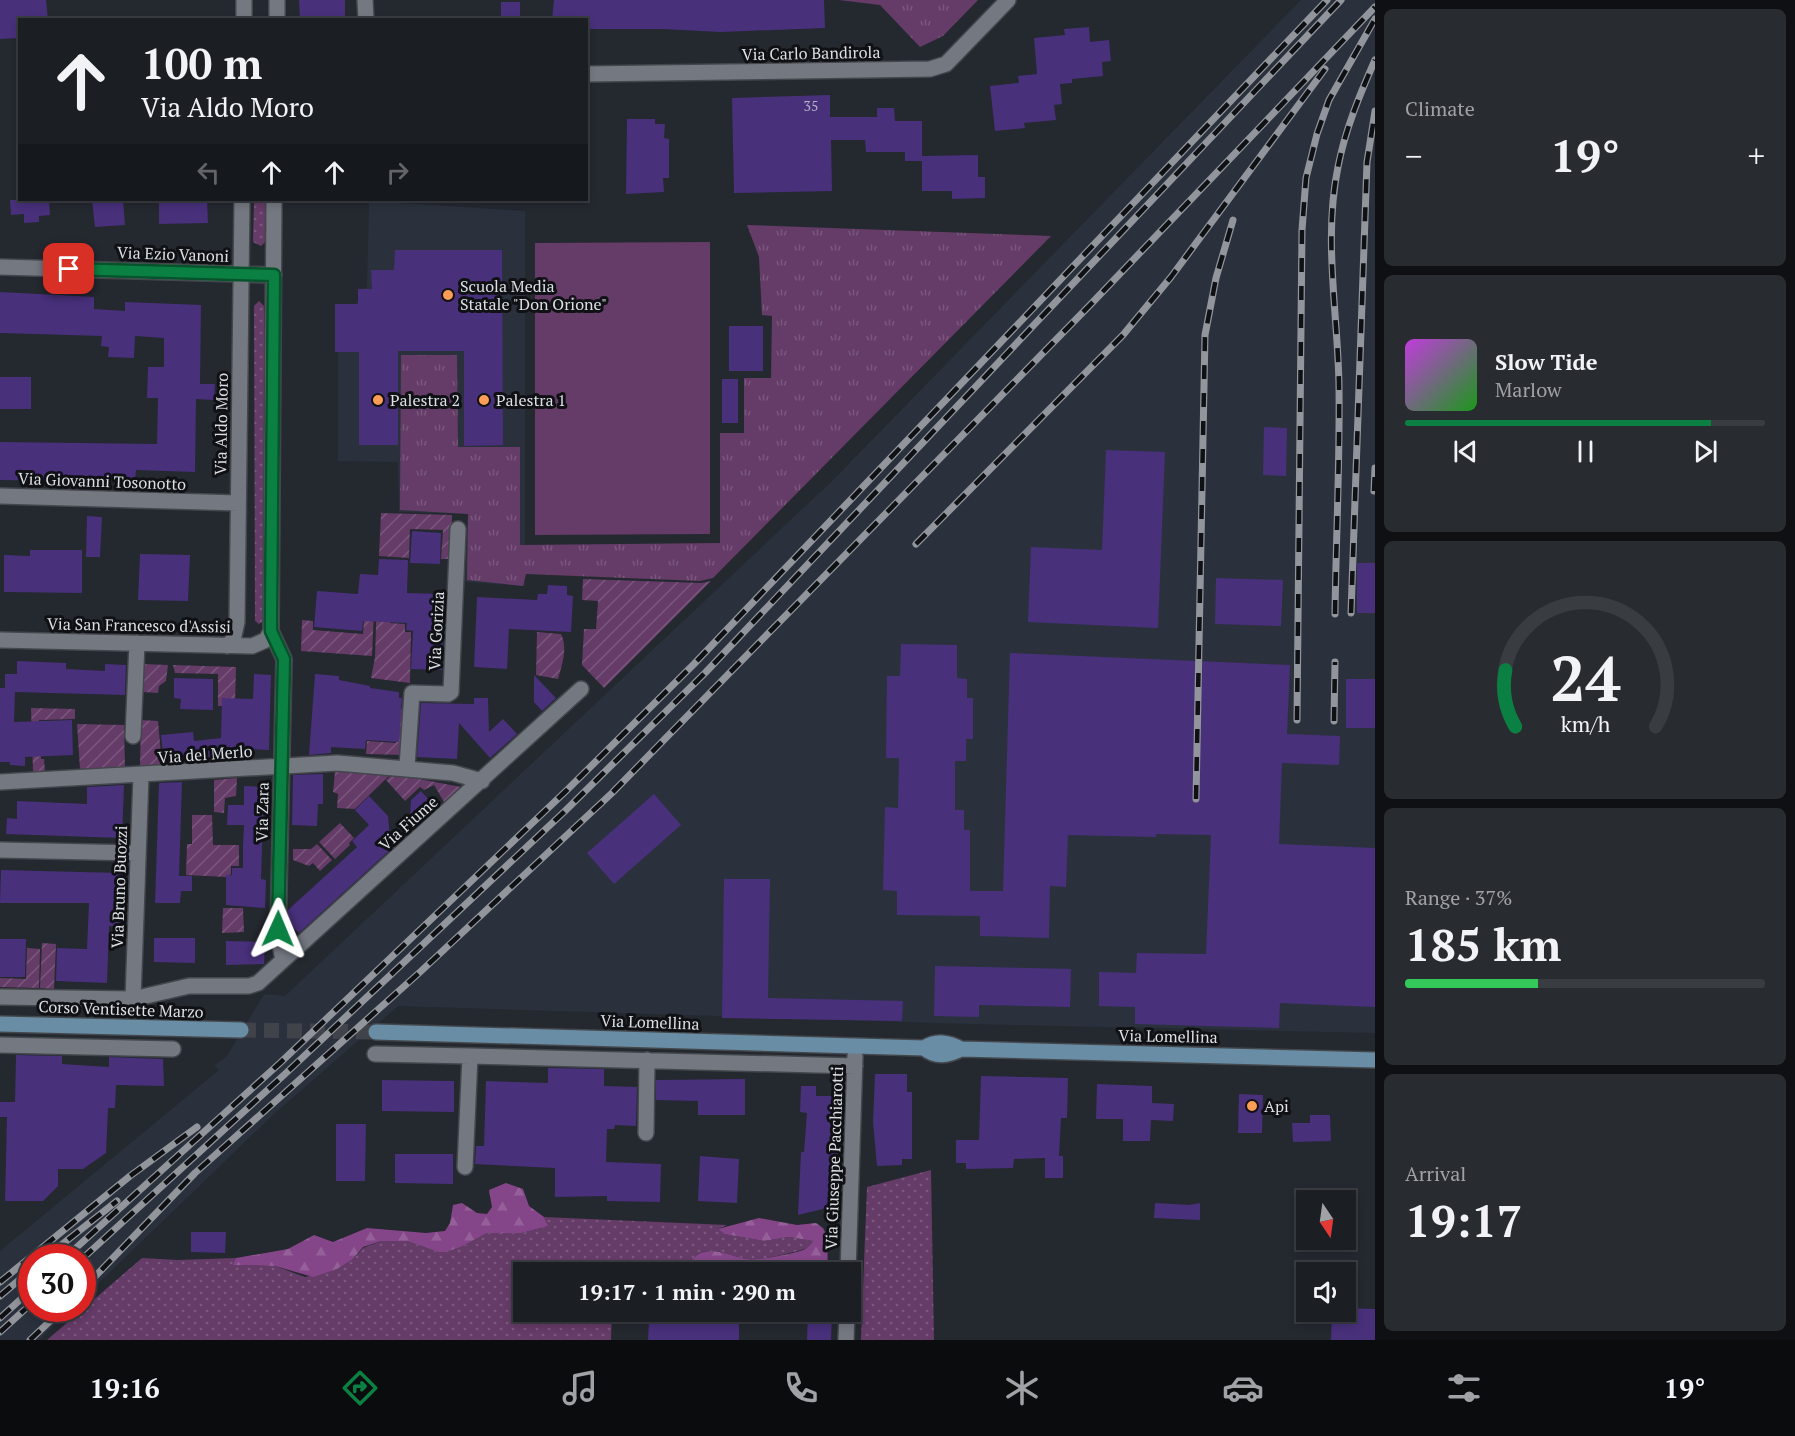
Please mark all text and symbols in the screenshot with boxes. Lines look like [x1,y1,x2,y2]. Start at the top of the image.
text: 100 m [141,35,262,91]
street label: Via Carlo Bandirola [741,41,881,65]
icon: ahead [42,42,120,120]
text: Via Aldo Moro [141,89,314,125]
text: Climate [1405,95,1475,122]
house number: 35 [804,96,818,115]
text: 19° [1550,125,1620,185]
text: − [1405,134,1423,177]
text: + [1747,134,1765,177]
icon: left [192,156,225,189]
icon: ahead [255,156,288,189]
icon: ahead [318,156,351,189]
icon: right [381,156,414,189]
street label: Via Ezio Vanoni [116,241,230,267]
pin [43,243,94,294]
icon: arrive [52,252,85,285]
place label: Scuola Media Statale "Don Orione" [460,275,607,315]
marker: Scuola Media Statale "Don Orione" [441,288,455,302]
text: Slow Tide [1495,347,1598,376]
street label: Via Aldo Moro [209,372,233,475]
text: Marlow [1495,376,1562,403]
place label: Palestra 2 [390,389,460,411]
place label: Palestra 1 [496,389,566,411]
marker: Palestra 2 [371,393,385,407]
marker: Palestra 1 [477,393,491,407]
icon: previous [1449,435,1482,468]
icon: pause [1569,435,1602,468]
icon: next [1689,435,1722,468]
street label: Via Giovanni Tosonotto [17,467,187,495]
street label: Via Gorizia [423,591,449,671]
street label: Via San Francesco d'Assisi [47,612,231,638]
text: 24 [1550,636,1620,719]
text: km/h [1560,710,1610,738]
street label: Via del Merlo [157,740,253,768]
street label: Via Zara [250,782,274,842]
street label: Via Fiume [374,791,442,855]
street label: Via Bruno Buozzi [106,825,132,949]
text: Range · 37% [1405,884,1512,911]
position arrow [246,897,310,961]
text: 185 km [1405,914,1561,974]
street label: Corso Ventisette Marzo [38,995,204,1023]
street label: Via Lomellina [600,1009,700,1035]
street label: Via Lomellina [1118,1024,1218,1048]
street label: Via Giuseppe Pacchiarotti [820,1066,848,1250]
place label: Api [1264,1095,1289,1117]
marker: Api [1245,1099,1259,1113]
text: Arrival [1405,1160,1466,1187]
north arrow [1296,1190,1356,1250]
map controls [1296,1190,1356,1322]
text: 19:17 [1405,1190,1522,1250]
speed limit sign: 30 [18,1244,96,1322]
button: sound [1296,1262,1356,1322]
text: 19:17 · 1 min · 290 m [578,1277,796,1306]
icon: directions [339,1367,381,1409]
icon: music [559,1367,601,1409]
icon: phone [780,1367,822,1409]
icon: climate [1001,1367,1043,1409]
icon: car [1222,1367,1264,1409]
icon: filters [1443,1367,1485,1409]
text: 19:16 [89,1370,160,1406]
text: 19° [1664,1370,1706,1406]

